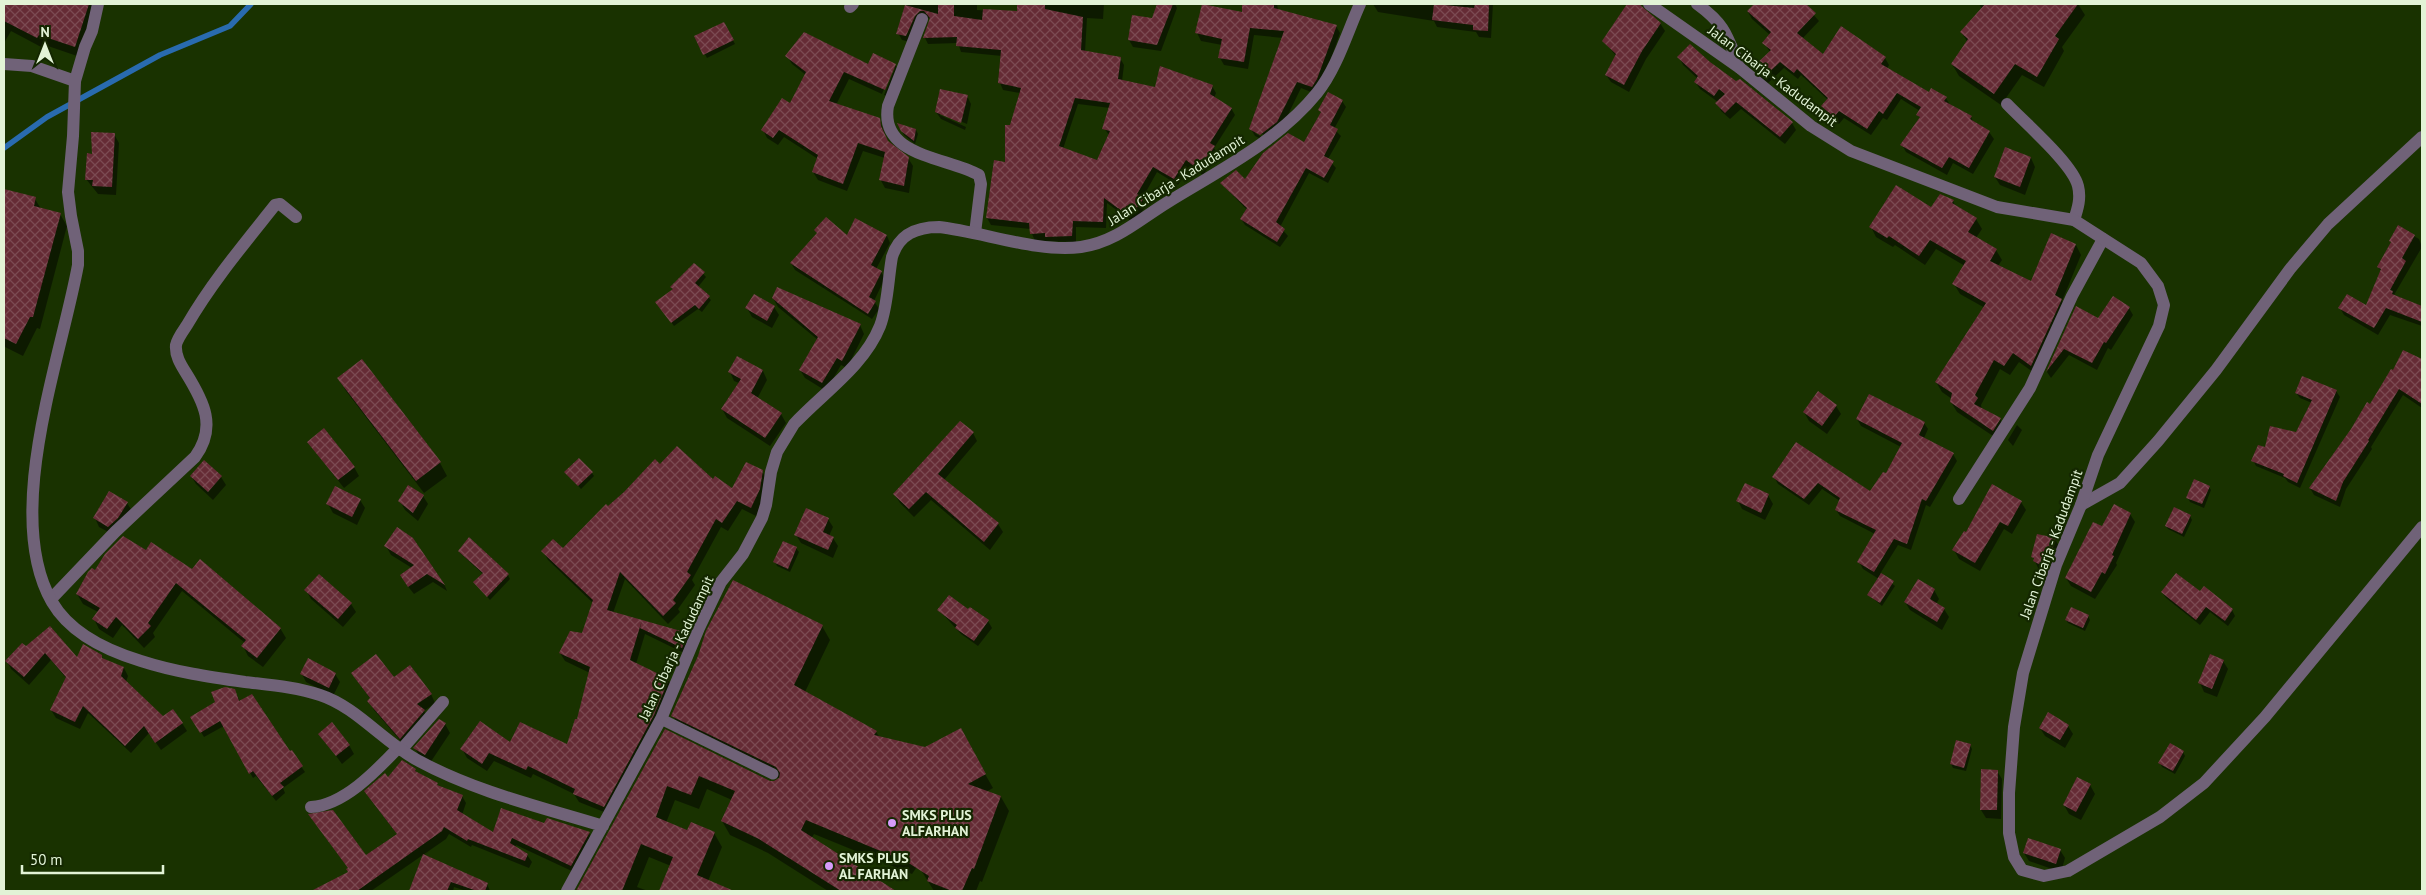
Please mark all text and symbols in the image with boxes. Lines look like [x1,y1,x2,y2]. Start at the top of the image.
north arrow [20,20,70,70]
street label: Jalan Cibarja - Kadudampit [1704,21,1842,131]
text: N [40,23,50,41]
street label: Jalan Cibarja - Kadudampit [1104,131,1248,230]
street label: Jalan Cibarja - Kadudampit [2015,467,2086,622]
street label: Jalan Cibarja - Kadudampit [634,573,718,724]
place label: SMKS PLUS ALFARHAN [902,806,972,840]
marker: SMKS PLUS ALFARHAN [886,817,898,829]
scale bar [22,842,164,874]
place label: SMKS PLUS AL FARHAN [839,849,909,883]
text: 50 m [30,850,63,869]
marker: SMKS PLUS AL FARHAN [823,860,835,872]

